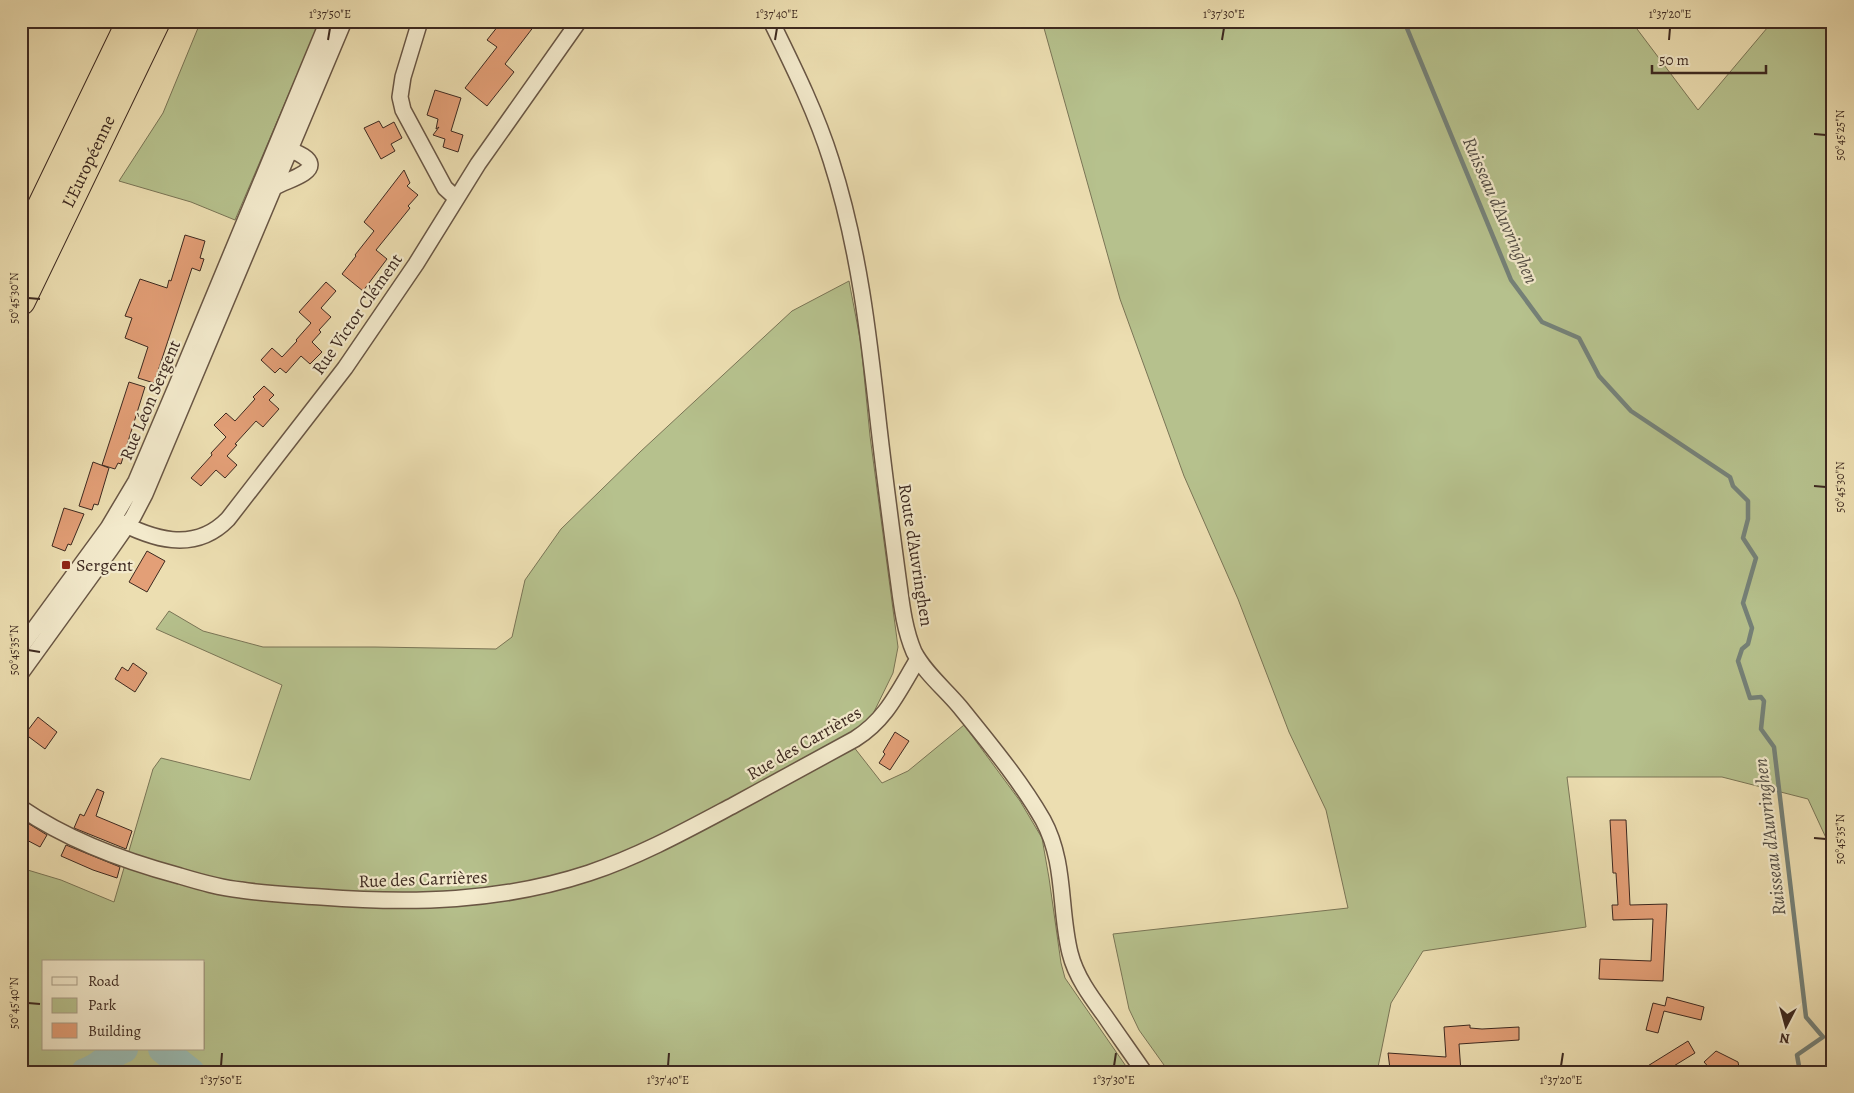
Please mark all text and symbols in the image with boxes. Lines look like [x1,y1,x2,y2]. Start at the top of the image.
text: 1°37'50"E [309,6,351,22]
text: 1°37'40"E [756,6,798,22]
text: 1°37'30"E [1203,6,1245,22]
text: 1°37'20"E [1649,6,1691,22]
scale bar [1652,42,1765,74]
text: 50 m [1659,50,1689,70]
text: 50°45'25"N [1832,109,1848,160]
street label: L'Européenne [56,111,121,212]
water label: Ruisseau d'Auvringhen [1456,133,1544,288]
street label: Rue Victor Clément [306,249,408,379]
text: 50°45'30"N [6,272,22,324]
street label: Rue Léon Sergent [114,336,186,464]
text: 50°45'30"N [1832,461,1848,513]
street label: Route d'Auvringhen [893,482,939,628]
place label: Sergent [76,553,133,577]
marker: Sergent [60,559,72,571]
text: 50°45'35"N [6,625,22,675]
street label: Rue des Carrières [742,700,866,786]
water label: Ruisseau d'Auvringhen [1747,757,1793,917]
text: 50°45'35"N [1832,814,1848,864]
street label: Rue des Carrières [358,865,488,893]
legend [42,960,205,1050]
text: Road [88,971,120,991]
text: 50°45'40"N [6,977,22,1029]
text: Park [88,995,117,1015]
north arrow [1762,1000,1812,1050]
text: Building [88,1021,141,1041]
text: N [1779,1028,1791,1048]
text: 1°37'50"E [200,1072,242,1088]
text: 1°37'40"E [647,1072,689,1088]
text: 1°37'30"E [1093,1072,1135,1088]
text: 1°37'20"E [1540,1072,1582,1088]

